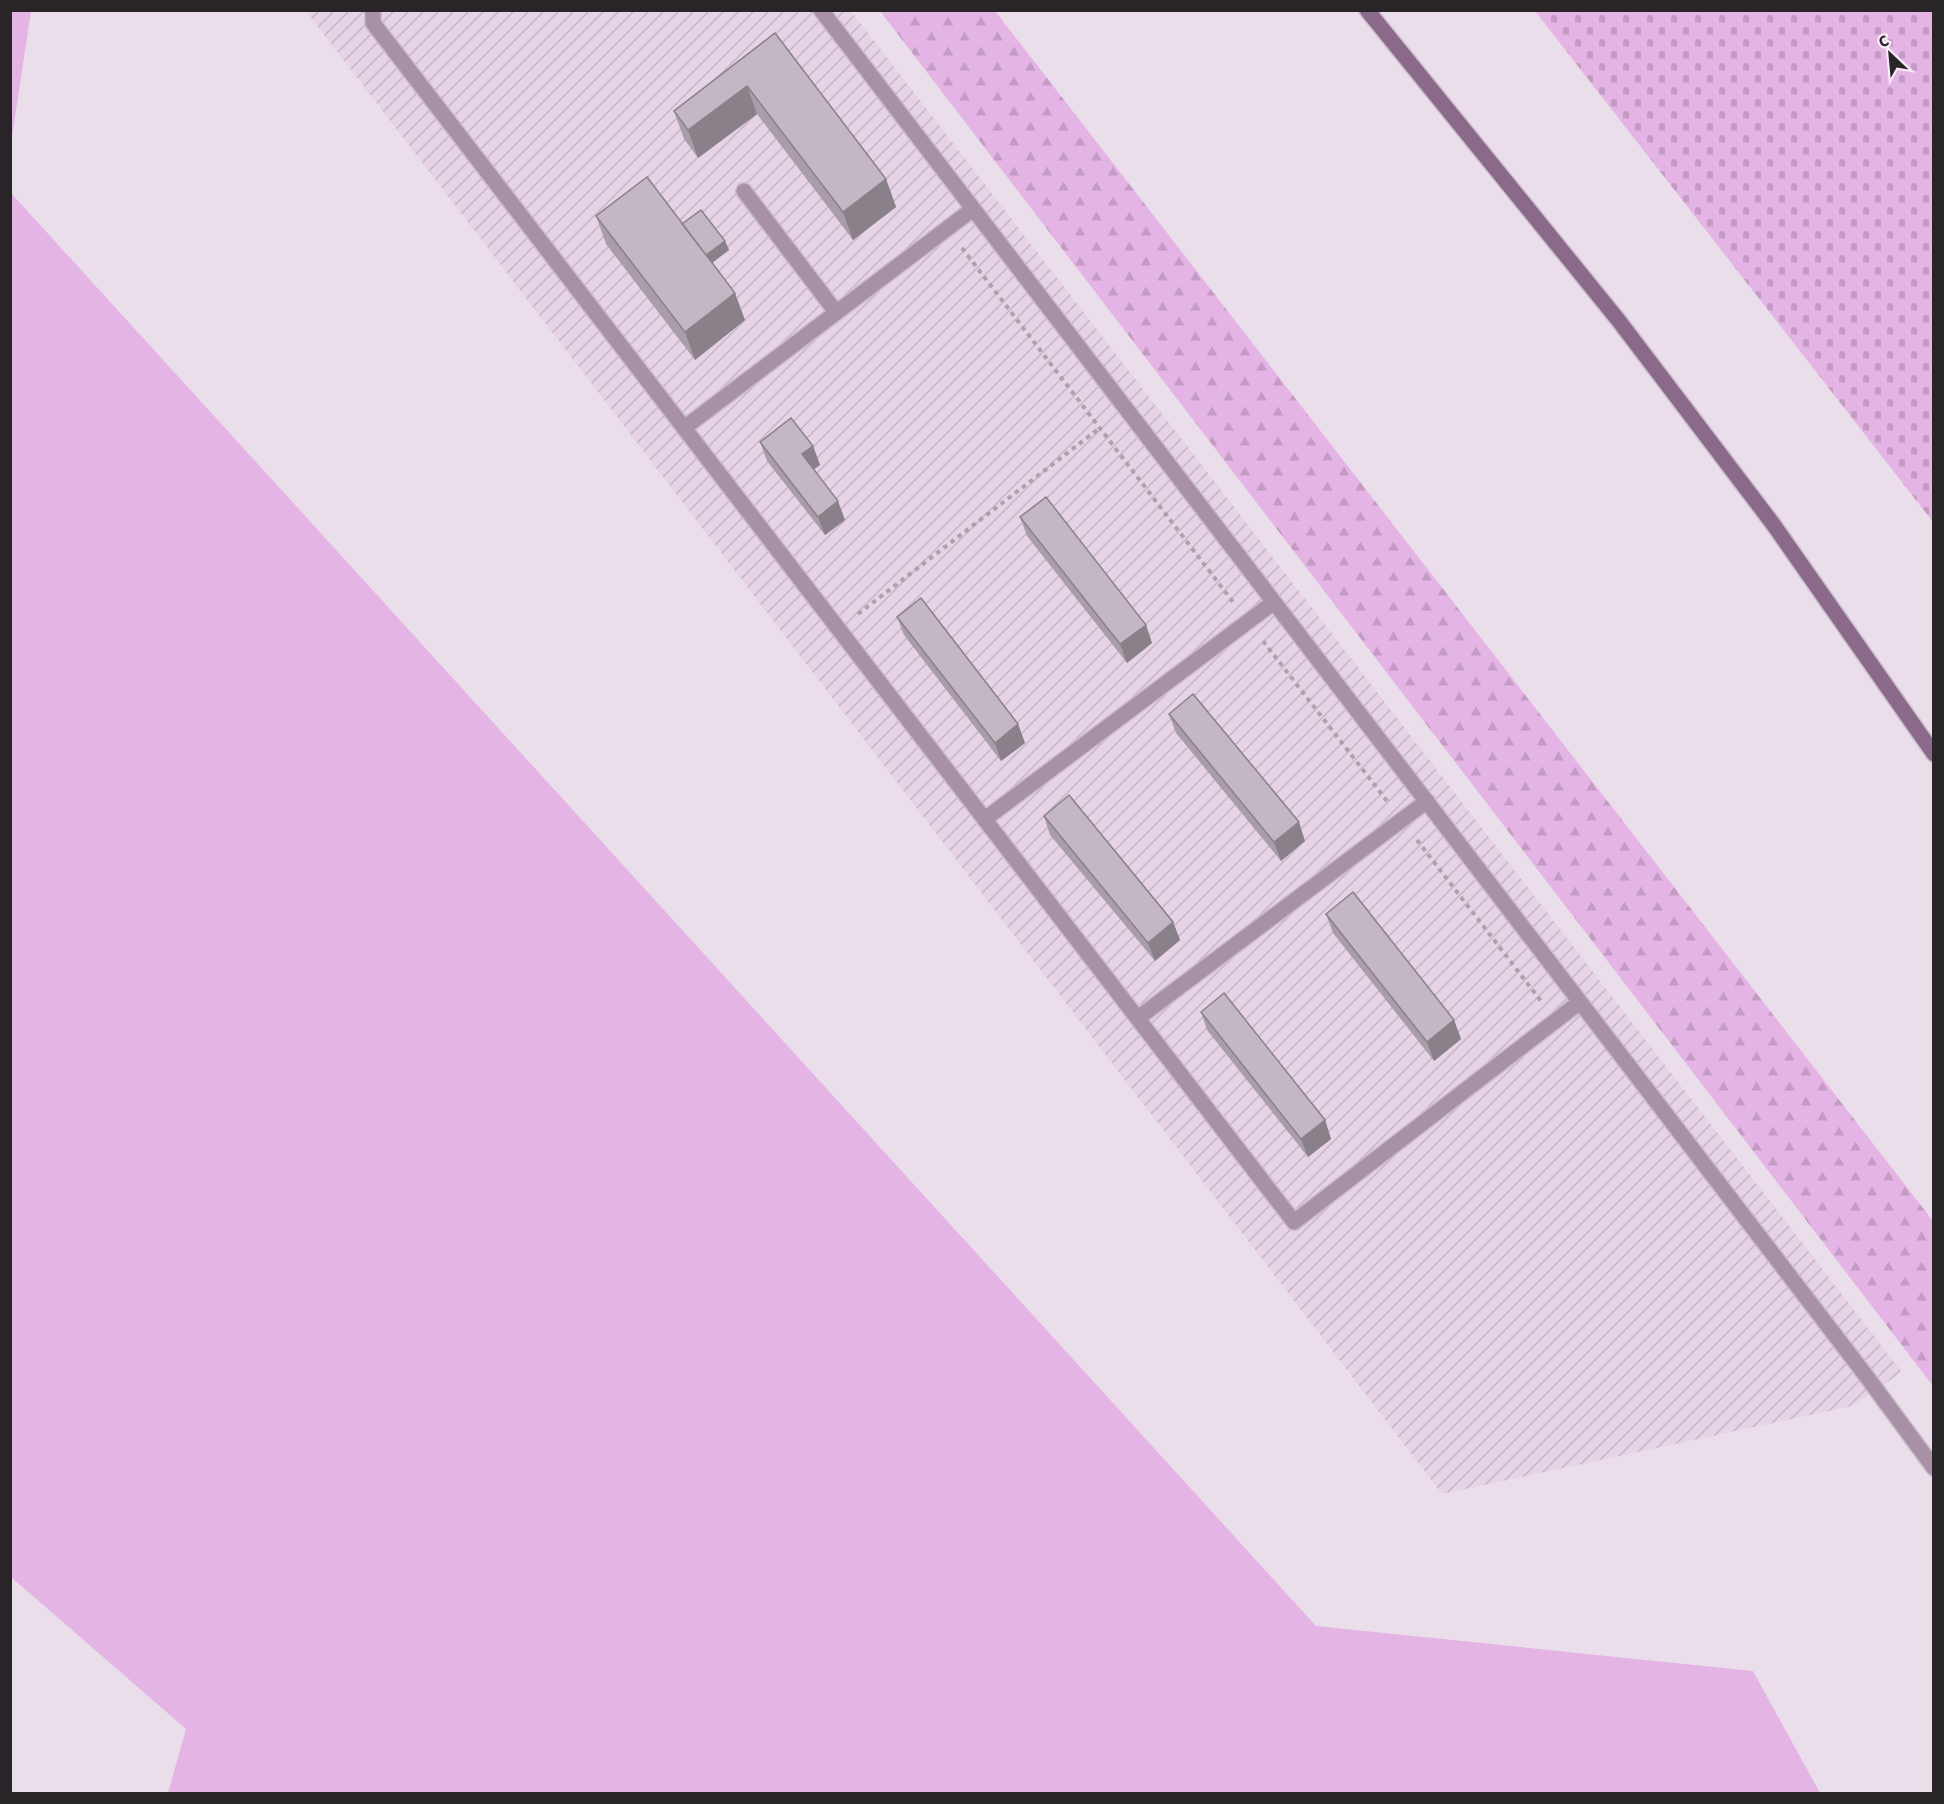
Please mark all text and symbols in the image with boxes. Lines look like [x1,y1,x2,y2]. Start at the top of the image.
north arrow [1860,24,1920,84]
text: С [1875,29,1893,53]

